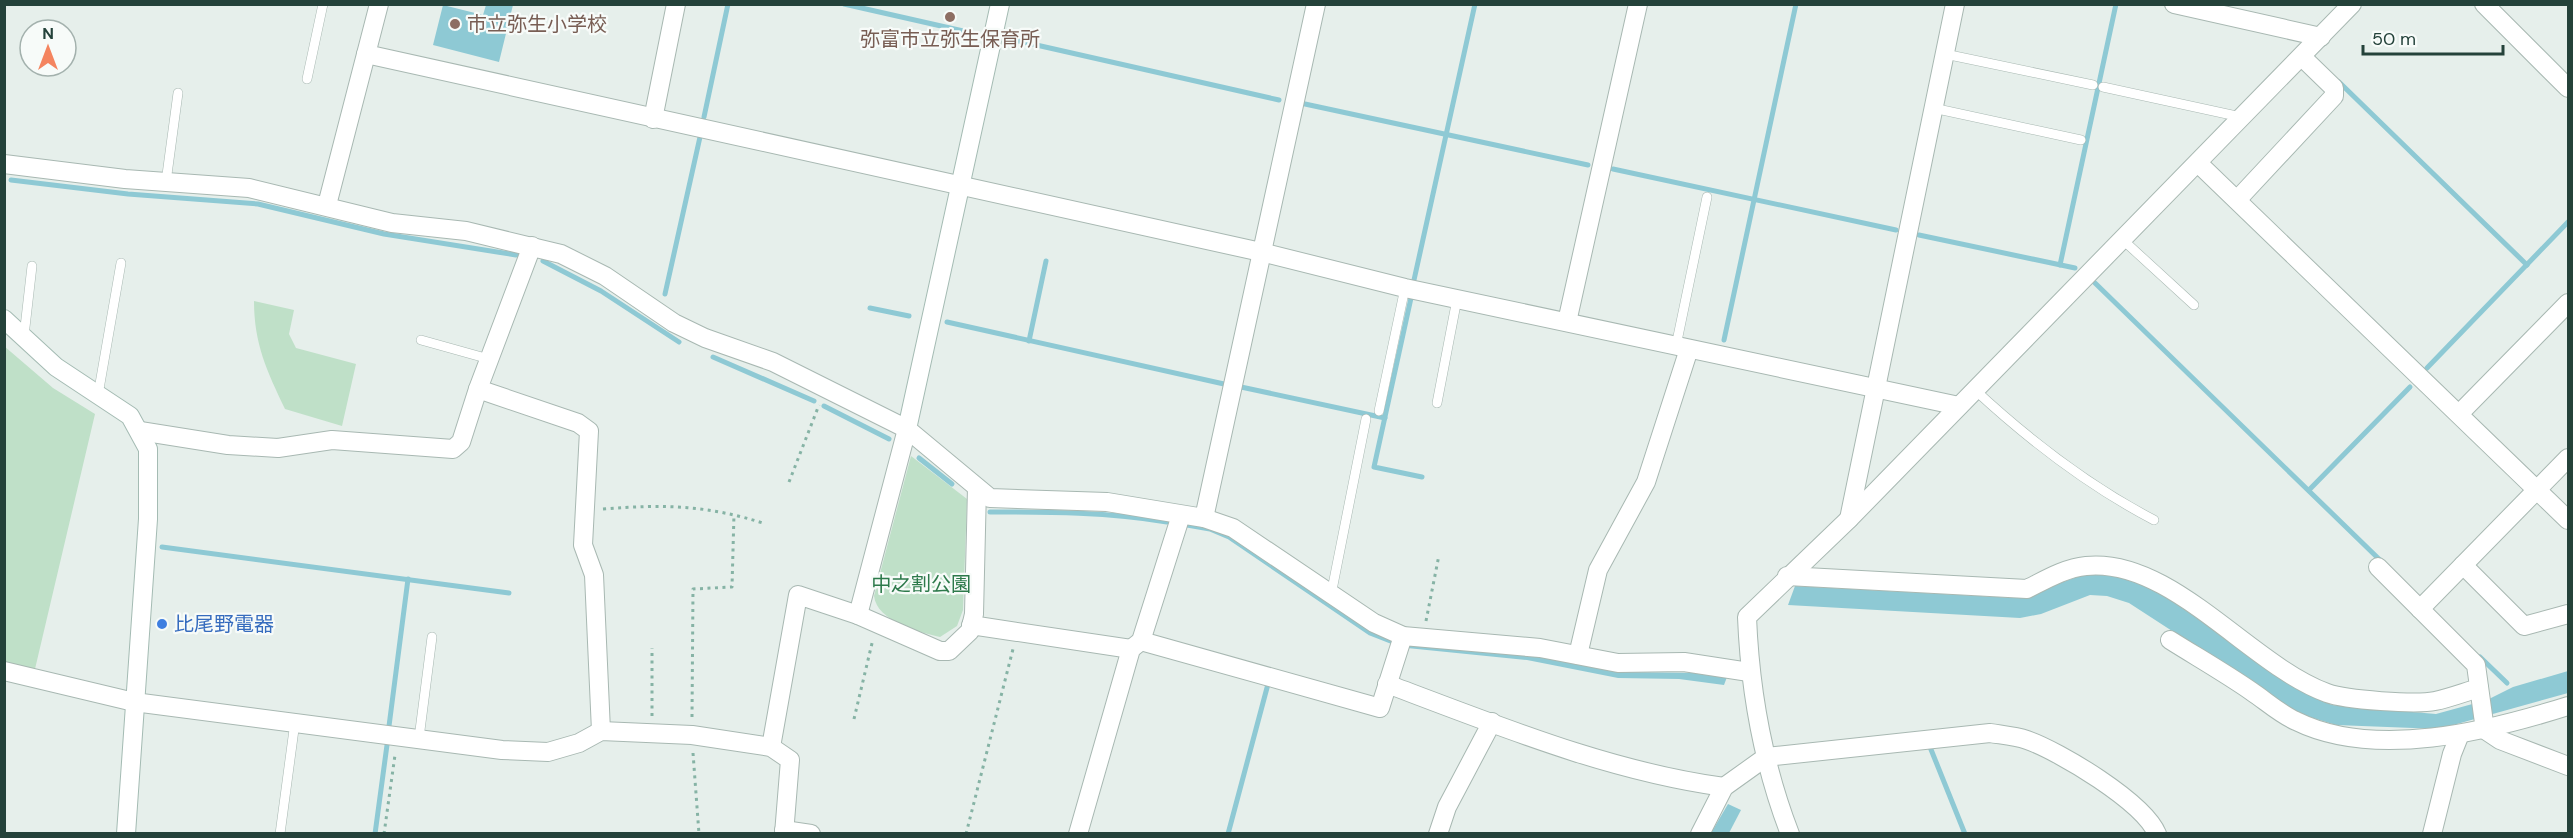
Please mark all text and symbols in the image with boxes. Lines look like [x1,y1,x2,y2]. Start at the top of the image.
marker: 弥富市立弥生保育所 [943,10,957,24]
place label: 市立弥生小学校 [467,11,607,37]
marker: 市立弥生小学校 [448,17,462,31]
north arrow [18,18,78,78]
scale bar [2363,18,2502,56]
text: N [42,23,54,44]
place label: 弥富市立弥生保育所 [860,26,1040,52]
text: 50 m [2372,27,2416,51]
park label: 中之割公園 [871,571,971,597]
place label: 比尾野電器 [174,611,274,637]
marker: 比尾野電器 [155,617,169,631]

